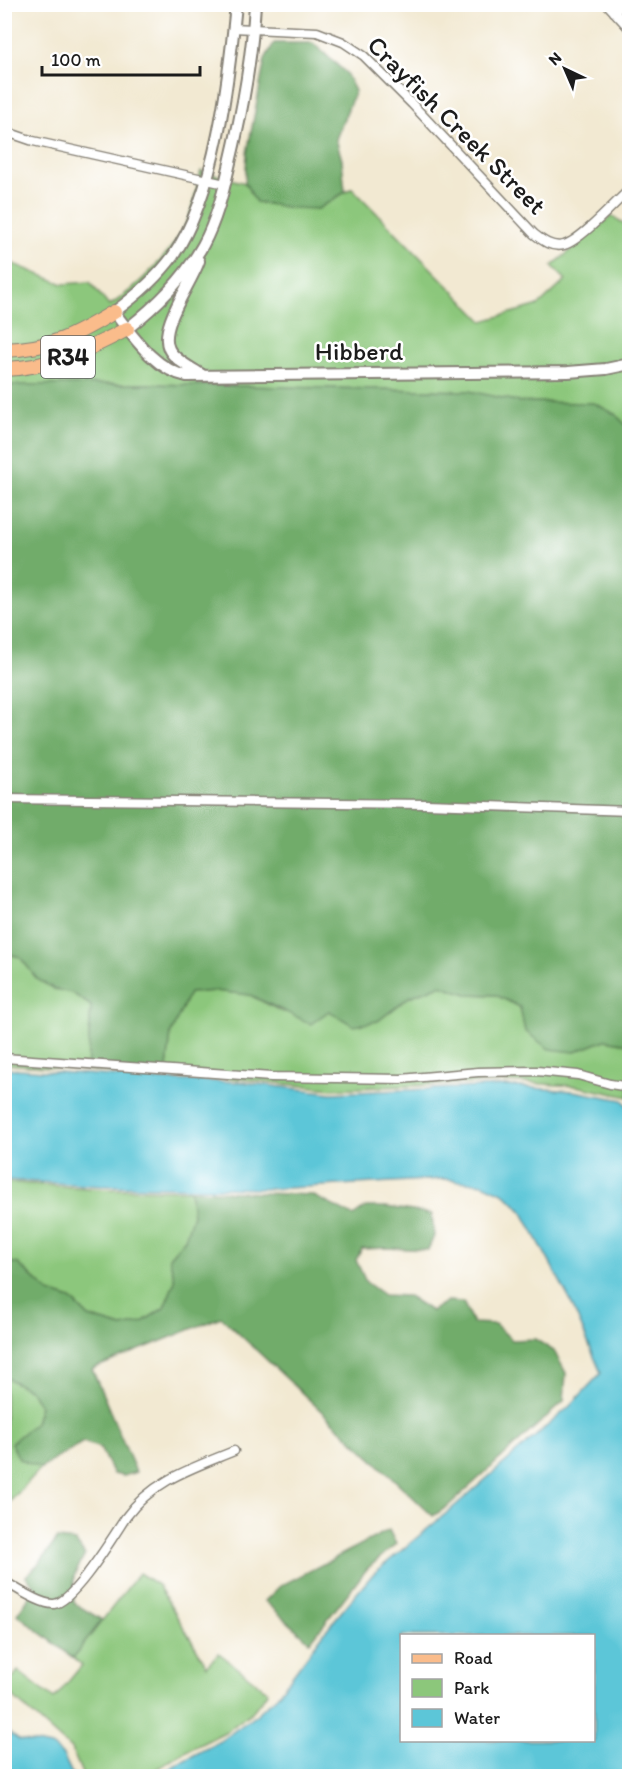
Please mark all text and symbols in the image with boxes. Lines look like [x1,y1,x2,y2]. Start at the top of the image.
street label: Crayfish Creek Street [361,29,553,221]
scale bar [42,39,200,77]
north arrow [535,39,595,99]
text: N [544,48,565,69]
text: 100 m [51,49,101,71]
street label: Hibberd [315,335,404,367]
road number: R34 [41,336,95,378]
legend [400,1634,595,1742]
text: Road [454,1647,493,1669]
text: Park [454,1677,489,1699]
text: Water [454,1707,500,1729]

